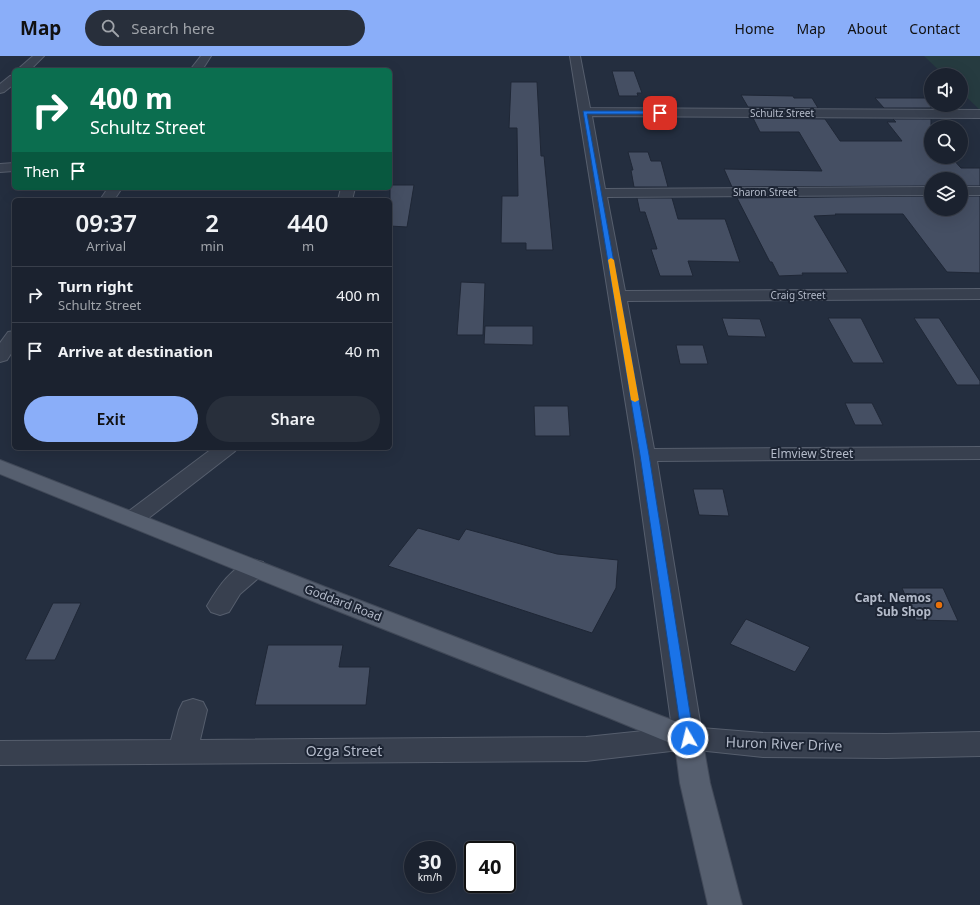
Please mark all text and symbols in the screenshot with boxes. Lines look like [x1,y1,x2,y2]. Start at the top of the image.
search box [85,10,365,46]
text: Map [20,15,61,41]
icon: search [99,17,121,39]
text: Search here [131,18,215,38]
text: Home [735,19,774,38]
text: Map [796,19,826,38]
text: About [848,19,887,38]
text: Contact [909,19,960,38]
map controls [924,68,968,216]
button: sound [924,68,968,112]
text: 400 m [90,79,173,117]
icon: right [24,84,76,136]
pin [643,96,677,130]
icon: arrive [649,102,671,124]
street label: Schultz Street [750,106,814,120]
text: Schultz Street [90,115,205,139]
button: search [924,120,968,164]
icon: arrive [67,160,89,182]
text: Then [24,161,59,181]
button: layers [924,172,968,216]
street label: Sharon Street [733,185,797,199]
text: 09:37 [75,206,137,239]
text: 2 [205,206,219,239]
text: 440 [287,206,329,239]
text: Arrival [86,237,126,255]
text: min [200,237,224,255]
text: m [302,237,314,255]
text: Turn right [58,276,133,296]
icon: right [24,284,46,306]
text: 400 m [336,285,380,305]
street label: Craig Street [770,288,826,302]
text: Schultz Street [58,296,141,314]
icon: arrive [24,340,46,362]
text: Arrive at destination [58,341,213,361]
text: 40 m [345,341,380,361]
button: Exit [24,396,198,442]
button: Share [206,396,380,442]
street label: Elmview Street [771,445,854,462]
street label: Goddard Road [302,580,384,625]
place label: Capt. Nemos Sub Shop [855,589,931,620]
marker: Capt. Nemos Sub Shop [934,600,944,610]
position arrow [667,717,709,759]
street label: Huron River Drive [725,732,843,755]
street label: Ozga Street [306,741,382,760]
speed limit sign: 40 [464,841,516,893]
text: 30 [419,848,441,875]
text: km/h [418,870,442,884]

